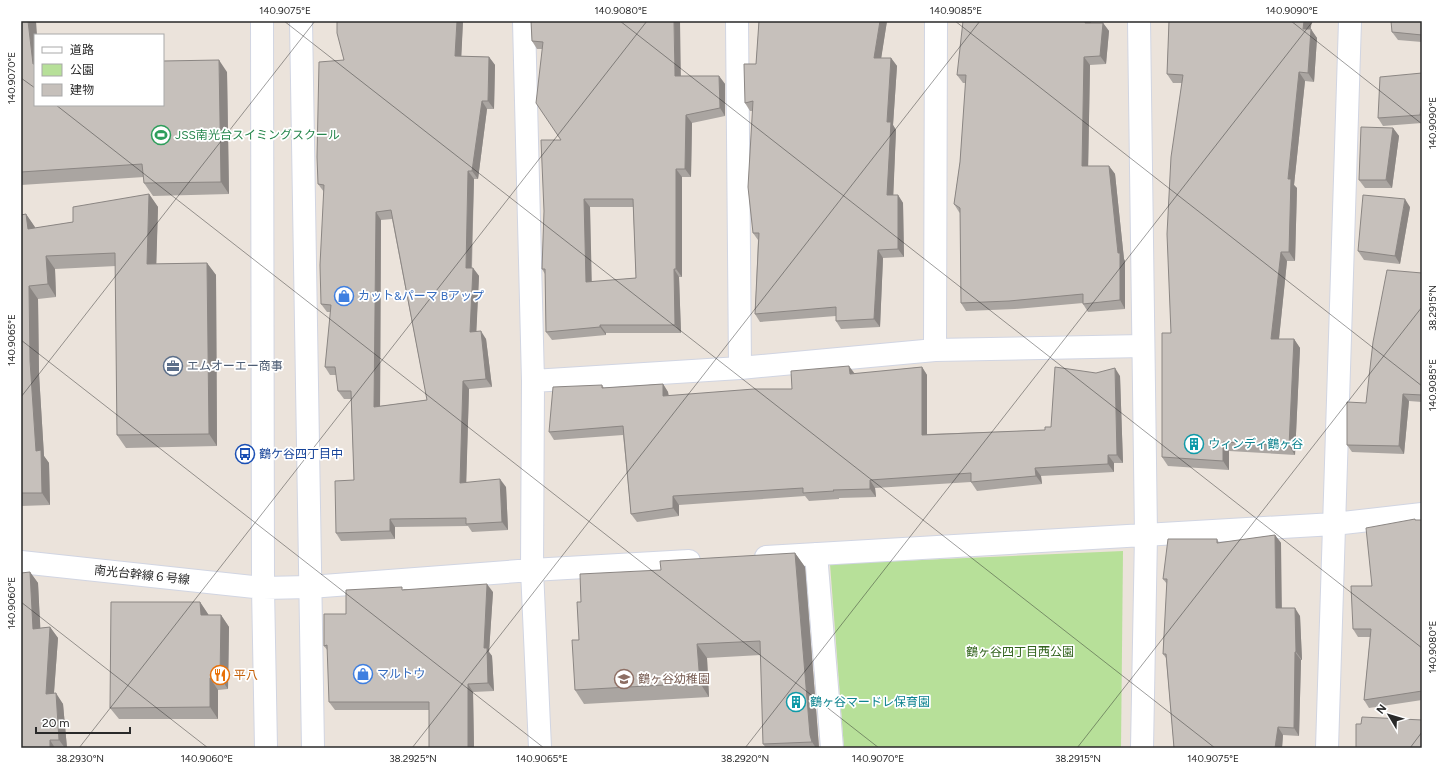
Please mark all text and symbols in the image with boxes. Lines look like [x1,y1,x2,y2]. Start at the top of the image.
text: 140.9075°E [259,4,311,17]
text: 140.9080°E [594,4,648,17]
text: 140.9085°E [930,4,982,17]
text: 140.9090°E [1266,4,1318,17]
legend [34,34,164,106]
text: 道路 [70,43,94,57]
text: 140.9070°E [5,52,18,104]
text: 公園 [70,63,94,77]
text: 建物 [70,83,94,97]
text: 140.9090°E [1426,97,1439,149]
sports icon: JSS南光台スイミングスクール [150,124,172,146]
place label: JSS南光台スイミングスクール [175,128,340,142]
shop icon: カット&パーマ Bアップ [333,285,355,307]
text: 38.2915°N [1426,285,1439,331]
place label: カット&パーマ Bアップ [358,289,484,303]
text: 140.9065°E [5,314,18,366]
office icon: エムオーエー商事 [162,355,184,377]
place label: エムオーエー商事 [187,359,283,373]
text: 140.9085°E [1426,359,1439,411]
building icon: ウィンディ鶴ヶ谷 [1183,433,1205,455]
place label: ウィンディ鶴ヶ谷 [1208,437,1303,451]
bus stop icon: 鶴ケ谷四丁目中 [234,443,256,465]
place label: 鶴ケ谷四丁目中 [259,447,343,461]
street label: 南光台幹線６号線 [94,563,190,587]
text: 140.9060°E [5,577,18,629]
text: 140.9080°E [1426,620,1439,674]
park label: 鶴ヶ谷四丁目西公園 [966,645,1074,659]
shop icon: マルトウ [352,663,374,685]
restaurant icon: 平八 [209,664,231,686]
place label: マルトウ [377,667,425,681]
place label: 平八 [234,668,258,682]
school or university icon: 鶴ヶ谷幼稚園 [613,668,635,690]
place label: 鶴ヶ谷幼稚園 [638,672,710,686]
building icon: 鶴ヶ谷マードレ保育園 [785,691,807,713]
place label: 鶴ヶ谷マードレ保育園 [810,695,930,709]
north arrow [1369,695,1409,735]
text: N [1374,702,1389,717]
scale bar [36,709,130,735]
text: 20 m [42,716,70,730]
text: 38.2930°N [56,752,104,765]
text: 140.9060°E [181,752,233,765]
text: 38.2925°N [389,752,437,765]
text: 140.9065°E [516,752,568,765]
text: 38.2920°N [721,752,769,765]
text: 140.9070°E [852,752,904,765]
text: 38.2915°N [1055,752,1101,765]
text: 140.9075°E [1187,752,1239,765]

